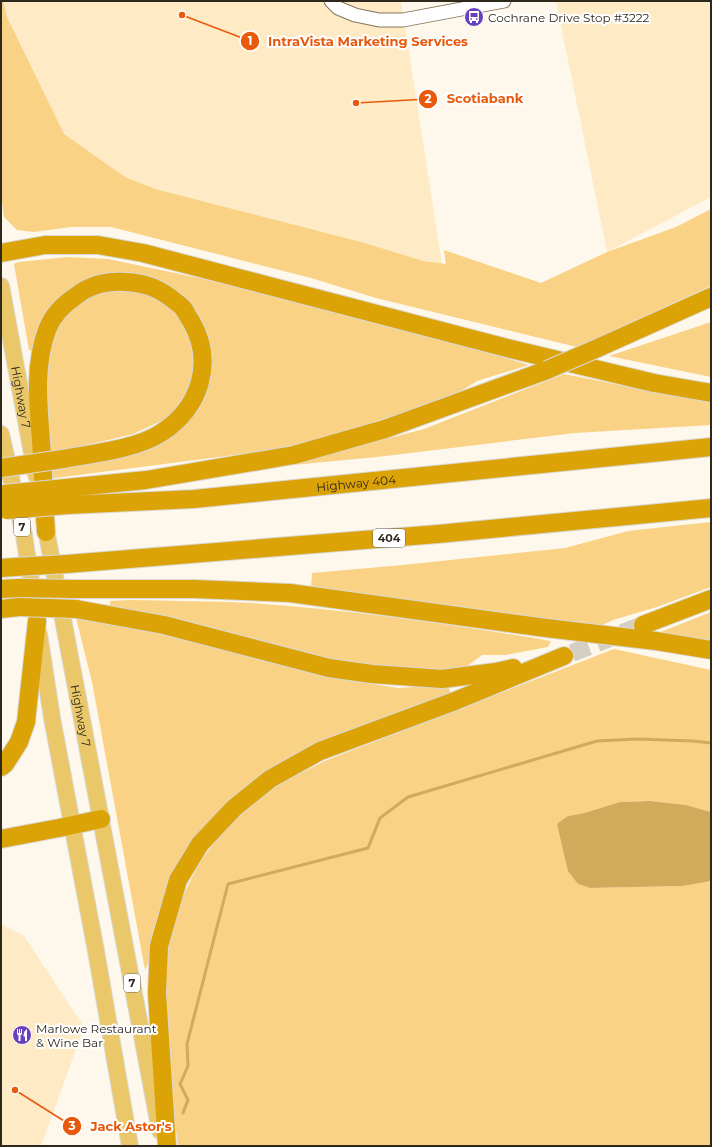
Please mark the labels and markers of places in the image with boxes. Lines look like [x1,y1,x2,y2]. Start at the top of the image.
bus stop icon: Cochrane Drive Stop #3222 [463,6,485,28]
place label: Cochrane Drive Stop #3222 [488,10,650,25]
callout: IntraVista Marketing Services [240,29,476,54]
callout: Scotiabank [418,86,531,111]
place label: Marlowe Restaurant & Wine Bar [36,1021,157,1050]
restaurant icon: Marlowe Restaurant & Wine Bar [11,1024,33,1046]
callout: Jack Astor's [62,1114,179,1139]

